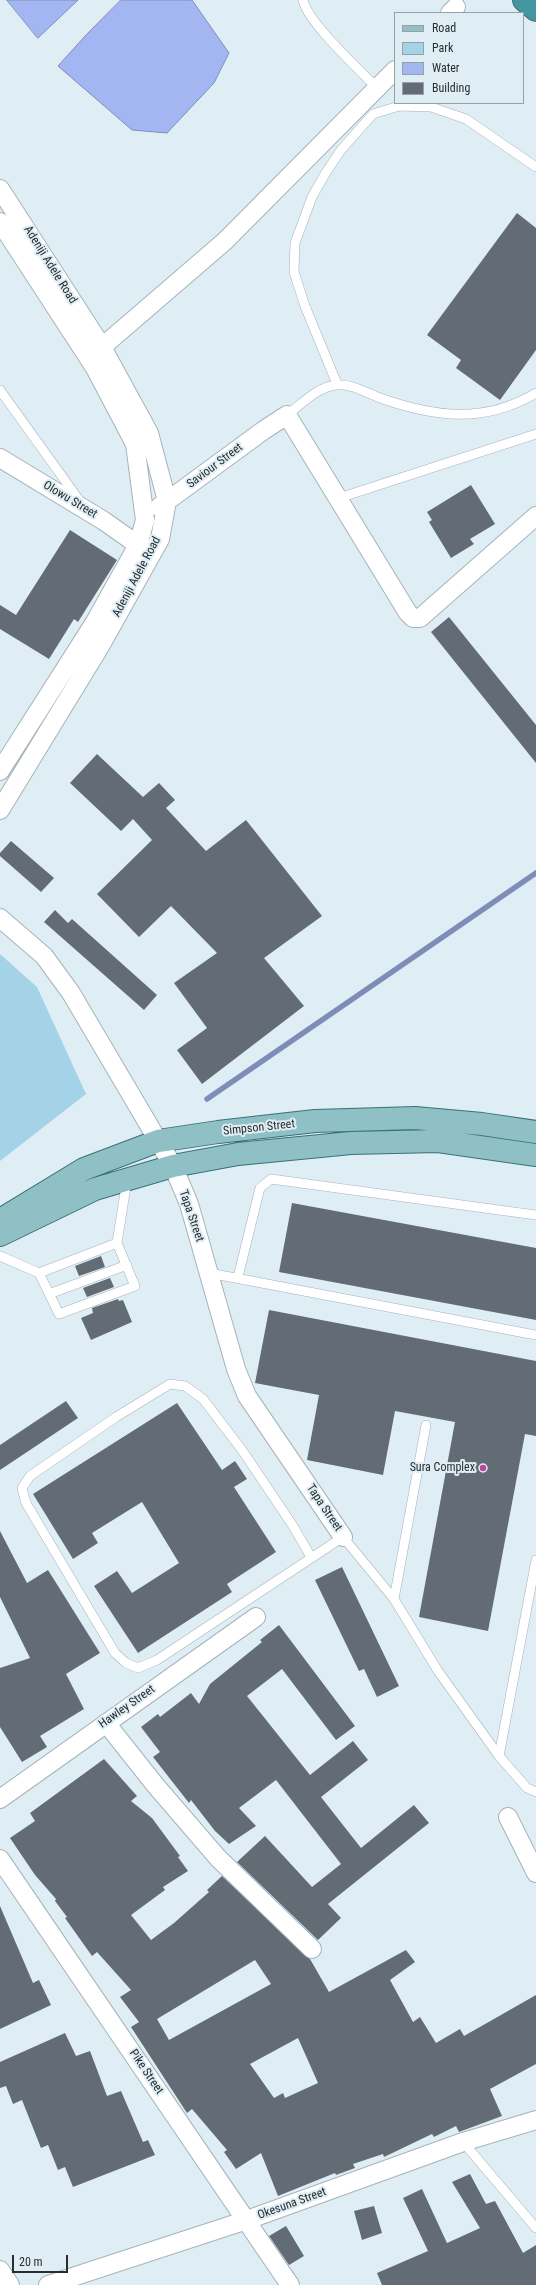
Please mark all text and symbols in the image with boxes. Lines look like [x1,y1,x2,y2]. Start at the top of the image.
legend [394,12,524,104]
text: Road [432,21,456,35]
text: Park [432,41,453,55]
text: Water [432,61,460,75]
text: Building [432,81,470,95]
street label: Adeniji Adele Road [20,223,80,307]
street label: Saviour Street [184,440,246,492]
street label: Olowu Street [40,478,100,522]
street label: Adeniji Adele Road [110,534,164,620]
street label: Simpson Street [222,1117,296,1139]
street label: Tapa Street [175,1188,207,1244]
place label: Sura Complex [410,1461,475,1475]
marker: Sura Complex [478,1463,488,1473]
street label: Tapa Street [303,1482,345,1534]
street label: Hawley Street [96,1682,158,1732]
street label: Pike Street [126,2047,166,2097]
street label: Okesuna Street [256,2185,328,2223]
scale bar [14,2247,70,2273]
text: 20 m [19,2255,43,2269]

